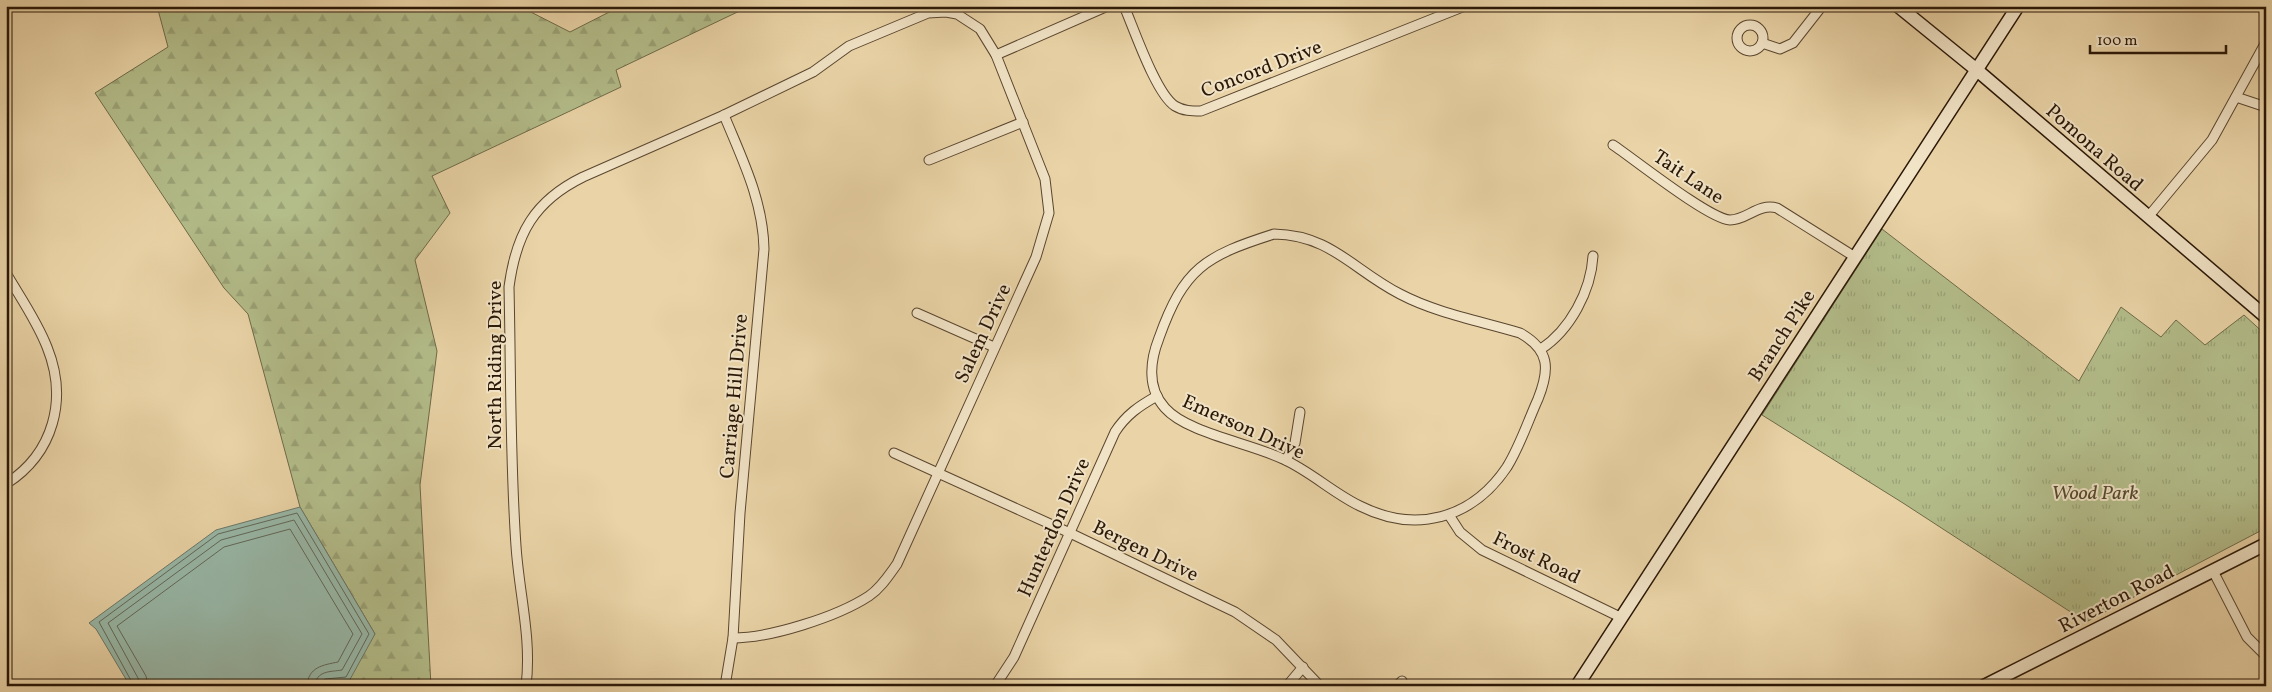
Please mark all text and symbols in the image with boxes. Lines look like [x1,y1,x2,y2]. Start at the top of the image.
scale bar [2090,22,2226,54]
text: 100 m [2097,31,2137,52]
street label: Concord Drive [1197,34,1326,106]
street label: Pomona Road [2039,98,2149,199]
street label: Tait Lane [1647,144,1729,212]
street label: Salem Drive [949,279,1019,388]
street label: North Riding Drive [482,281,510,449]
street label: Branch Pike [1742,285,1823,388]
street label: Carriage Hill Drive [714,313,756,480]
street label: Emerson Drive [1177,388,1309,467]
street label: Hunterdon Drive [1012,454,1098,602]
park label: Wood Park [2052,480,2138,508]
street label: Bergen Drive [1087,514,1203,590]
street label: Frost Road [1488,526,1585,592]
street label: Riverton Road [2054,559,2180,641]

